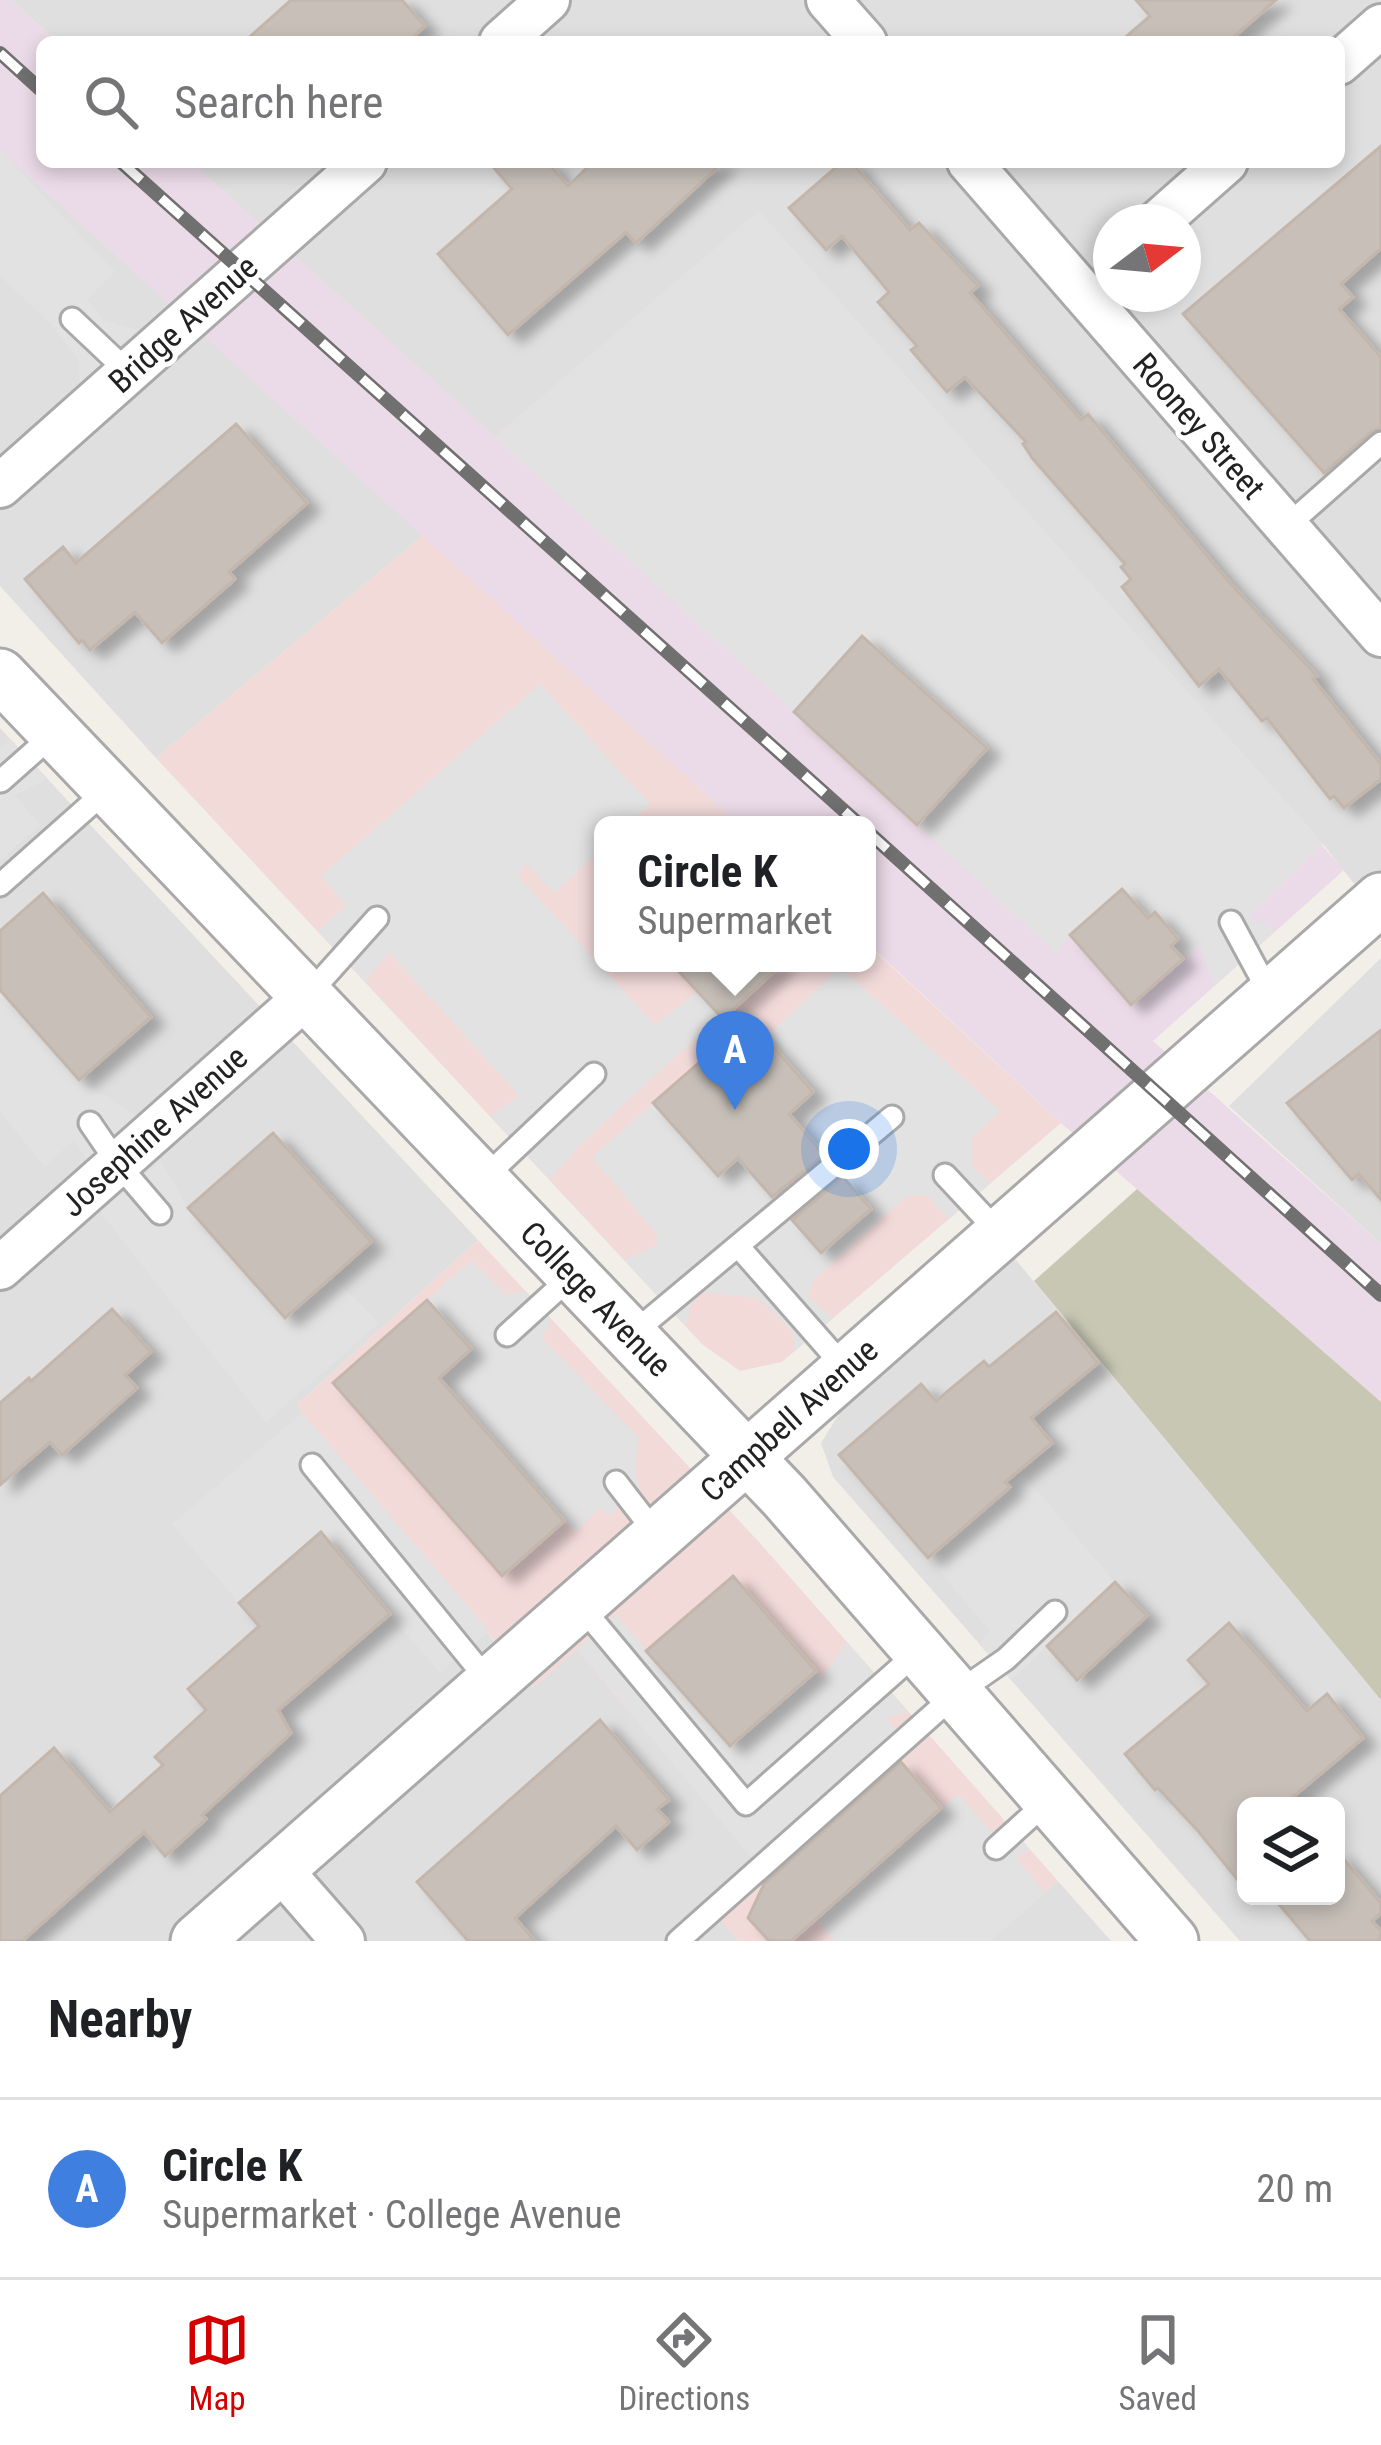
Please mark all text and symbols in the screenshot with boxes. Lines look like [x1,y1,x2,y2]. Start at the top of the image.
search box [36,36,1345,168]
icon: search [78,69,144,135]
text: Search here [174,76,383,129]
north arrow [1093,204,1201,312]
street label: Bridge Avenue [101,247,265,401]
street label: Rooney Street [1125,345,1273,507]
popup [594,816,876,972]
text: Circle K [637,845,778,898]
text: Supermarket [637,898,833,944]
pin: A [696,1011,774,1110]
street label: Josephine Avenue [53,1037,255,1225]
your location [819,1119,879,1179]
street label: College Avenue [512,1213,680,1385]
street label: Campbell Avenue [692,1330,886,1510]
map controls [1237,1797,1345,1905]
button: layers [1237,1797,1345,1905]
text: Nearby [48,1990,192,2049]
text: Circle K [162,2139,302,2192]
text: A [75,2166,99,2212]
text: 20 m [1256,2166,1333,2212]
text: Supermarket · College Avenue [162,2192,621,2238]
tab: Map [184,2307,250,2418]
tab: Directions [618,2307,750,2418]
tab: Saved [1118,2307,1197,2418]

